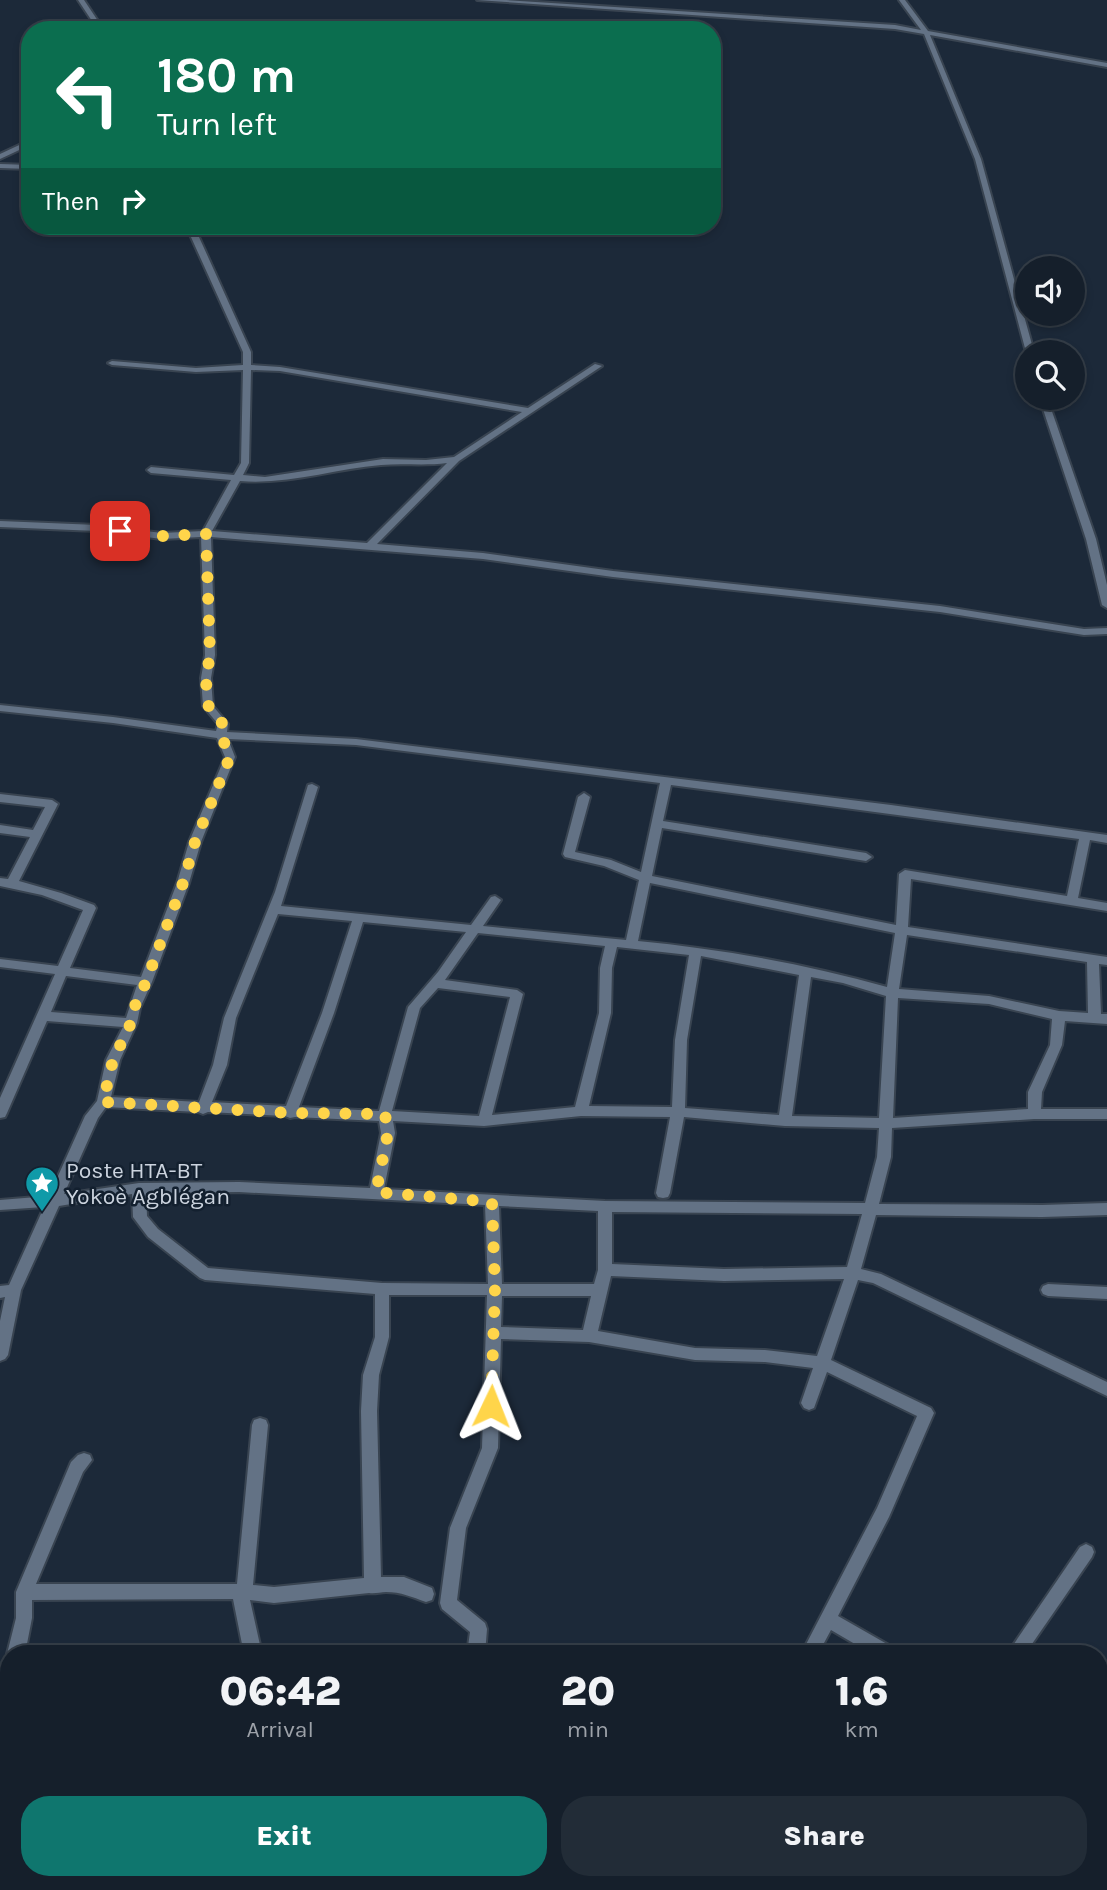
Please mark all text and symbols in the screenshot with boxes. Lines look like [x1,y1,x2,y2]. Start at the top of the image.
text: 180 m [157,47,296,104]
icon: left [42,49,133,140]
text: Turn left [157,106,277,143]
icon: right [114,182,152,220]
text: Then [42,186,100,217]
map controls [1015,256,1085,410]
button: sound [1015,256,1085,326]
button: search [1015,340,1085,410]
pin [90,501,150,561]
icon: arrive [101,512,139,550]
place label: Poste HTA-BT Yokoè Agblégan [66,1157,230,1210]
place icon: Poste HTA-BT Yokoè Agblégan [23,1164,61,1213]
position arrow [454,1369,528,1443]
text: 06:42 [219,1666,341,1716]
text: 20 [560,1666,615,1716]
text: 1.6 [835,1666,889,1716]
text: Arrival [247,1716,314,1743]
text: min [567,1716,609,1743]
text: km [844,1716,879,1743]
button: Exit [21,1796,547,1876]
button: Share [561,1796,1087,1876]

